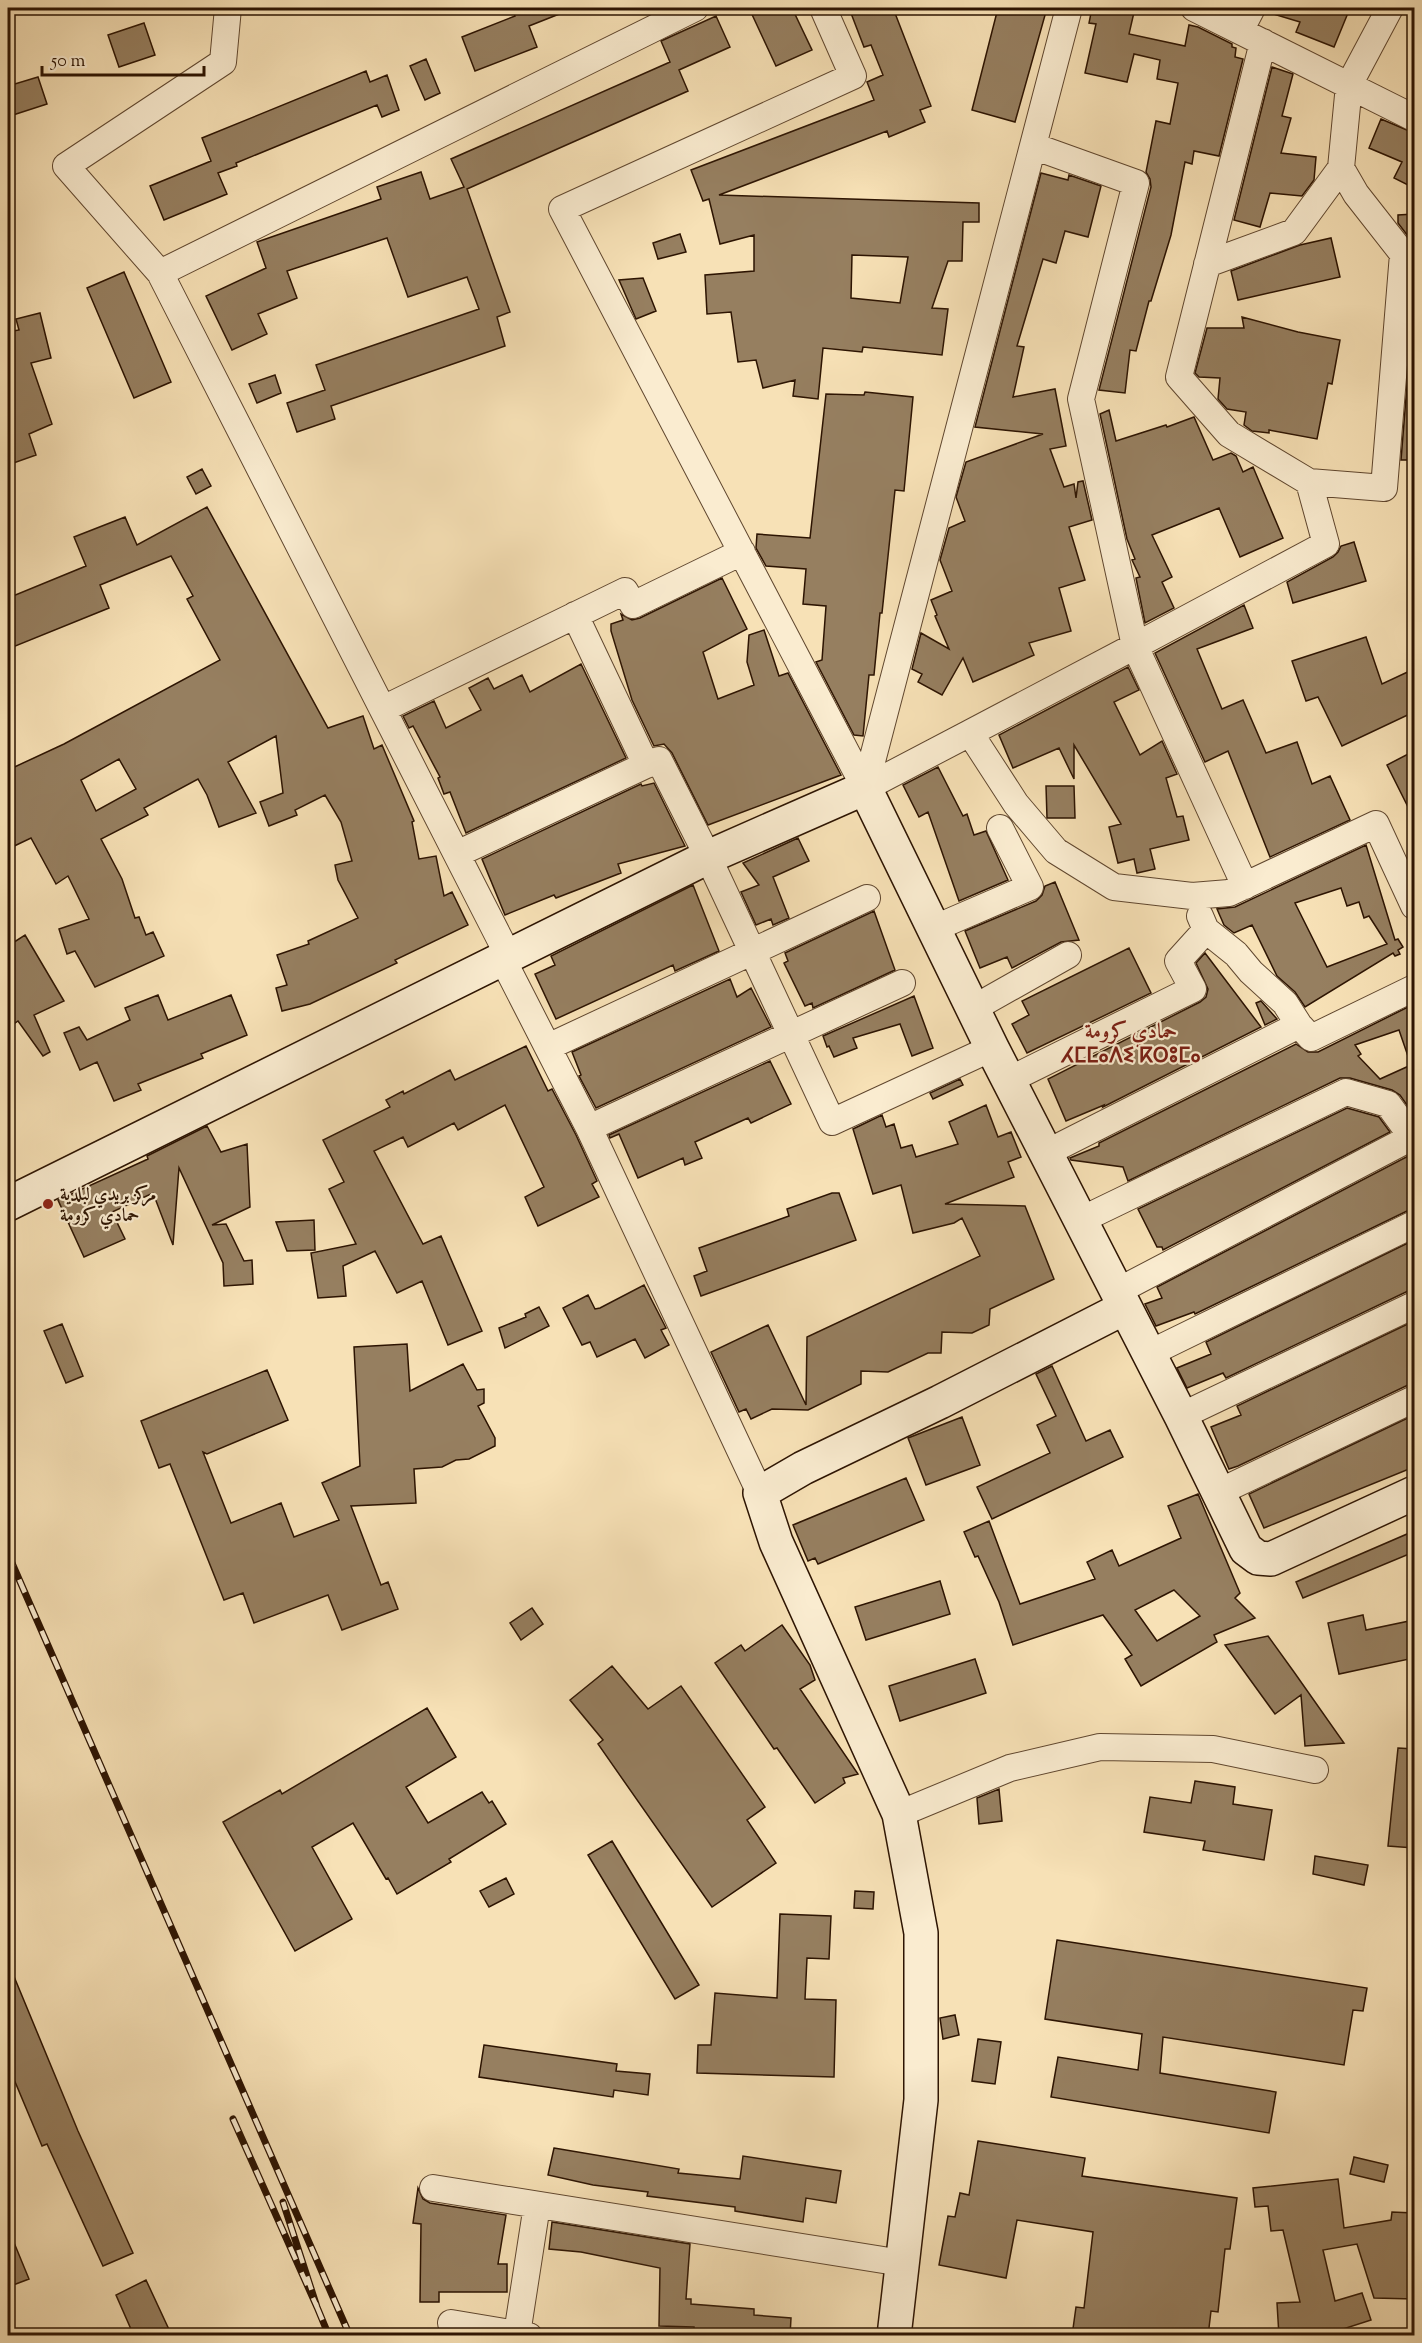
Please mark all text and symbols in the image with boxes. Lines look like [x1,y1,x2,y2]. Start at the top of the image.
scale bar [42,39,204,77]
text: 50 m [50,49,86,75]
district label: حمادي كرومة ⵃⵎⵎⴰⴷⵉ ⴽⵔⵓⵎⴰ [1060,1018,1201,1072]
place label: مركز بريدي لبلدية حمادي كرومة [60,1183,156,1230]
marker: مركز بريدي لبلدية حمادي كرومة [41,1197,55,1211]

